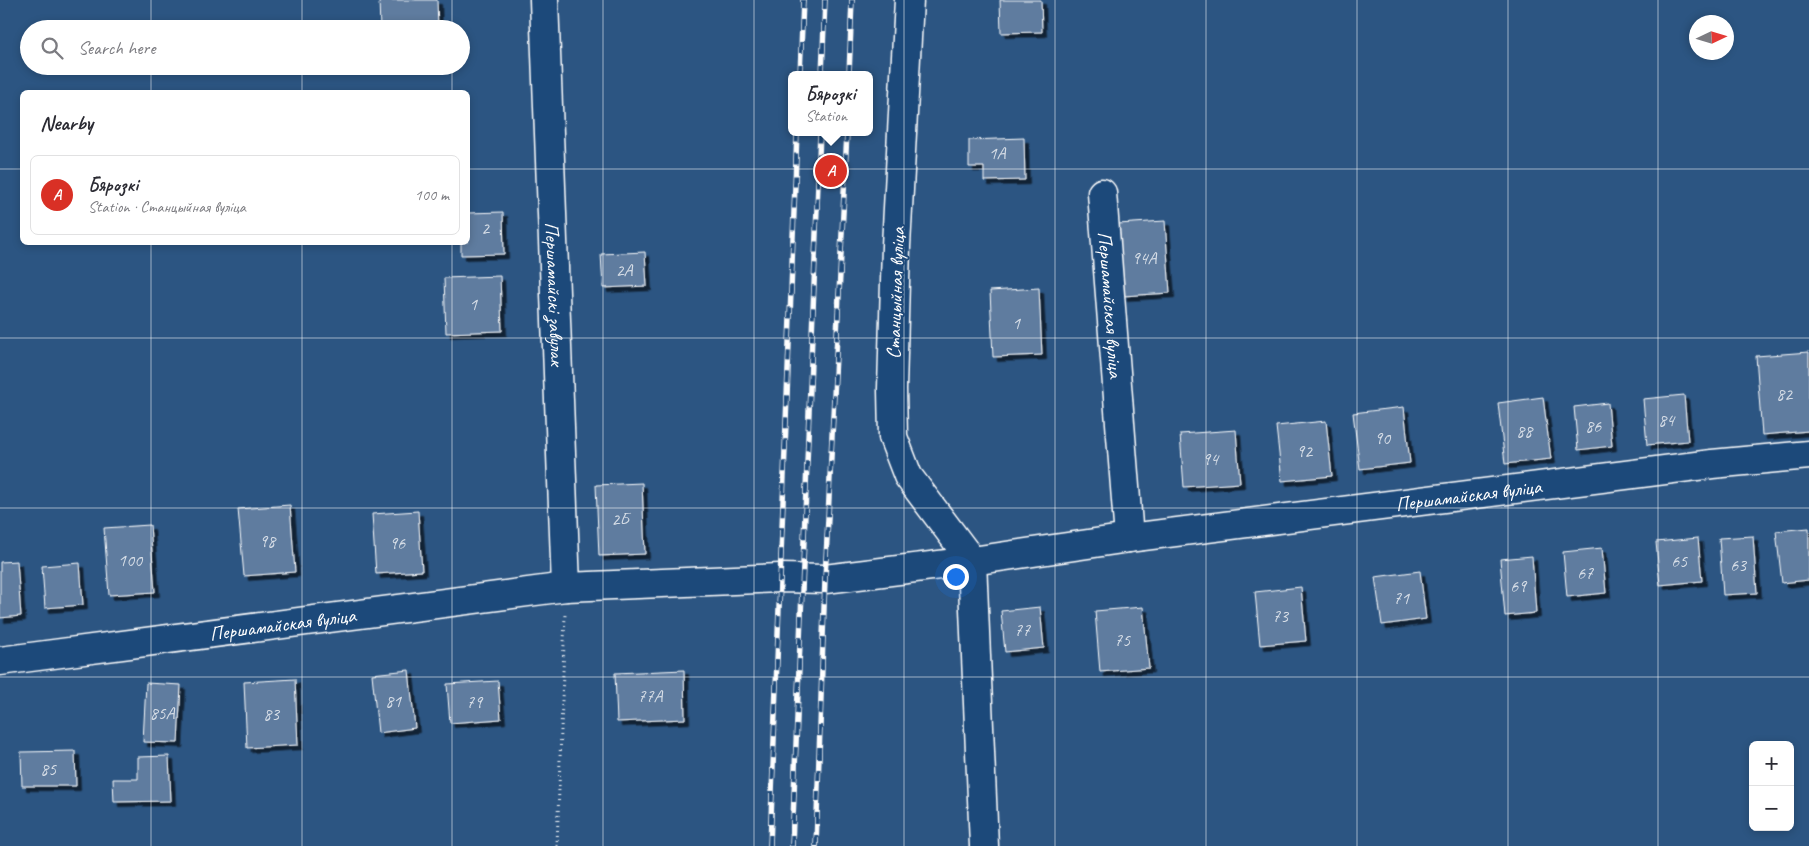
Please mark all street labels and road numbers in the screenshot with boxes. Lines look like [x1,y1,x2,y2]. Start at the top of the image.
street label: Першамайскі завулак [539,222,570,368]
street label: Станцыйная вуліца [881,225,910,359]
street label: Першамайская вуліца [1092,230,1129,380]
street label: Першамайская вуліца [1394,474,1544,517]
street label: Першамайская вуліца [208,602,358,646]

